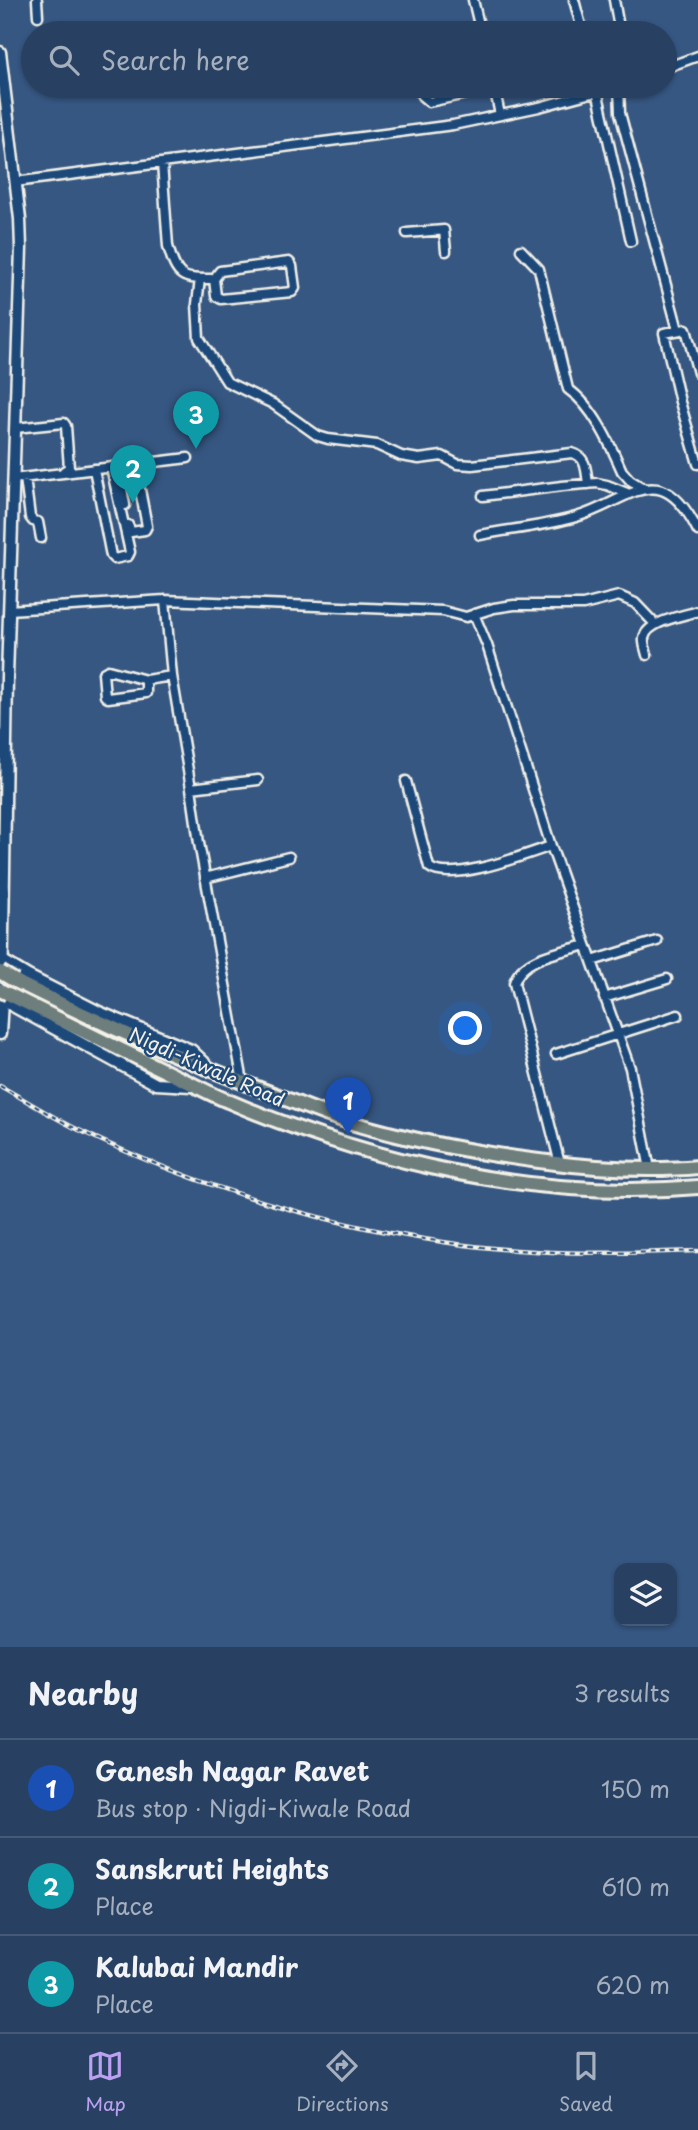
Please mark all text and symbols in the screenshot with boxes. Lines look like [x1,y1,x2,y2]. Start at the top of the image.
search box [21,21,677,98]
text: Search here [101,40,250,79]
icon: search [45,41,83,79]
pin: 3 [173,391,219,449]
pin: 2 [110,445,156,503]
your location [448,1011,482,1045]
street label: Nigdi-Kiwale Road [125,1019,289,1113]
pin: 1 [325,1077,371,1135]
map controls [614,1563,677,1626]
button: layers [614,1563,677,1626]
text: Nearby [28,1670,138,1715]
text: 3 results [574,1675,670,1710]
text: Ganesh Nagar Ravet [95,1751,369,1790]
text: 1 [46,1771,57,1806]
text: 150 m [601,1771,670,1806]
text: Bus stop · Nigdi-Kiwale Road [95,1790,411,1825]
text: Sanskruti Heights [95,1849,329,1888]
text: 2 [43,1869,59,1904]
text: 610 m [602,1869,670,1904]
text: Place [95,1888,154,1923]
text: Kalubai Mandir [95,1947,298,1986]
text: 3 [43,1967,59,2002]
text: 620 m [596,1967,670,2002]
text: Place [95,1986,154,2021]
tab: Map [85,2047,126,2117]
tab: Directions [296,2047,389,2117]
tab: Saved [559,2047,613,2117]

